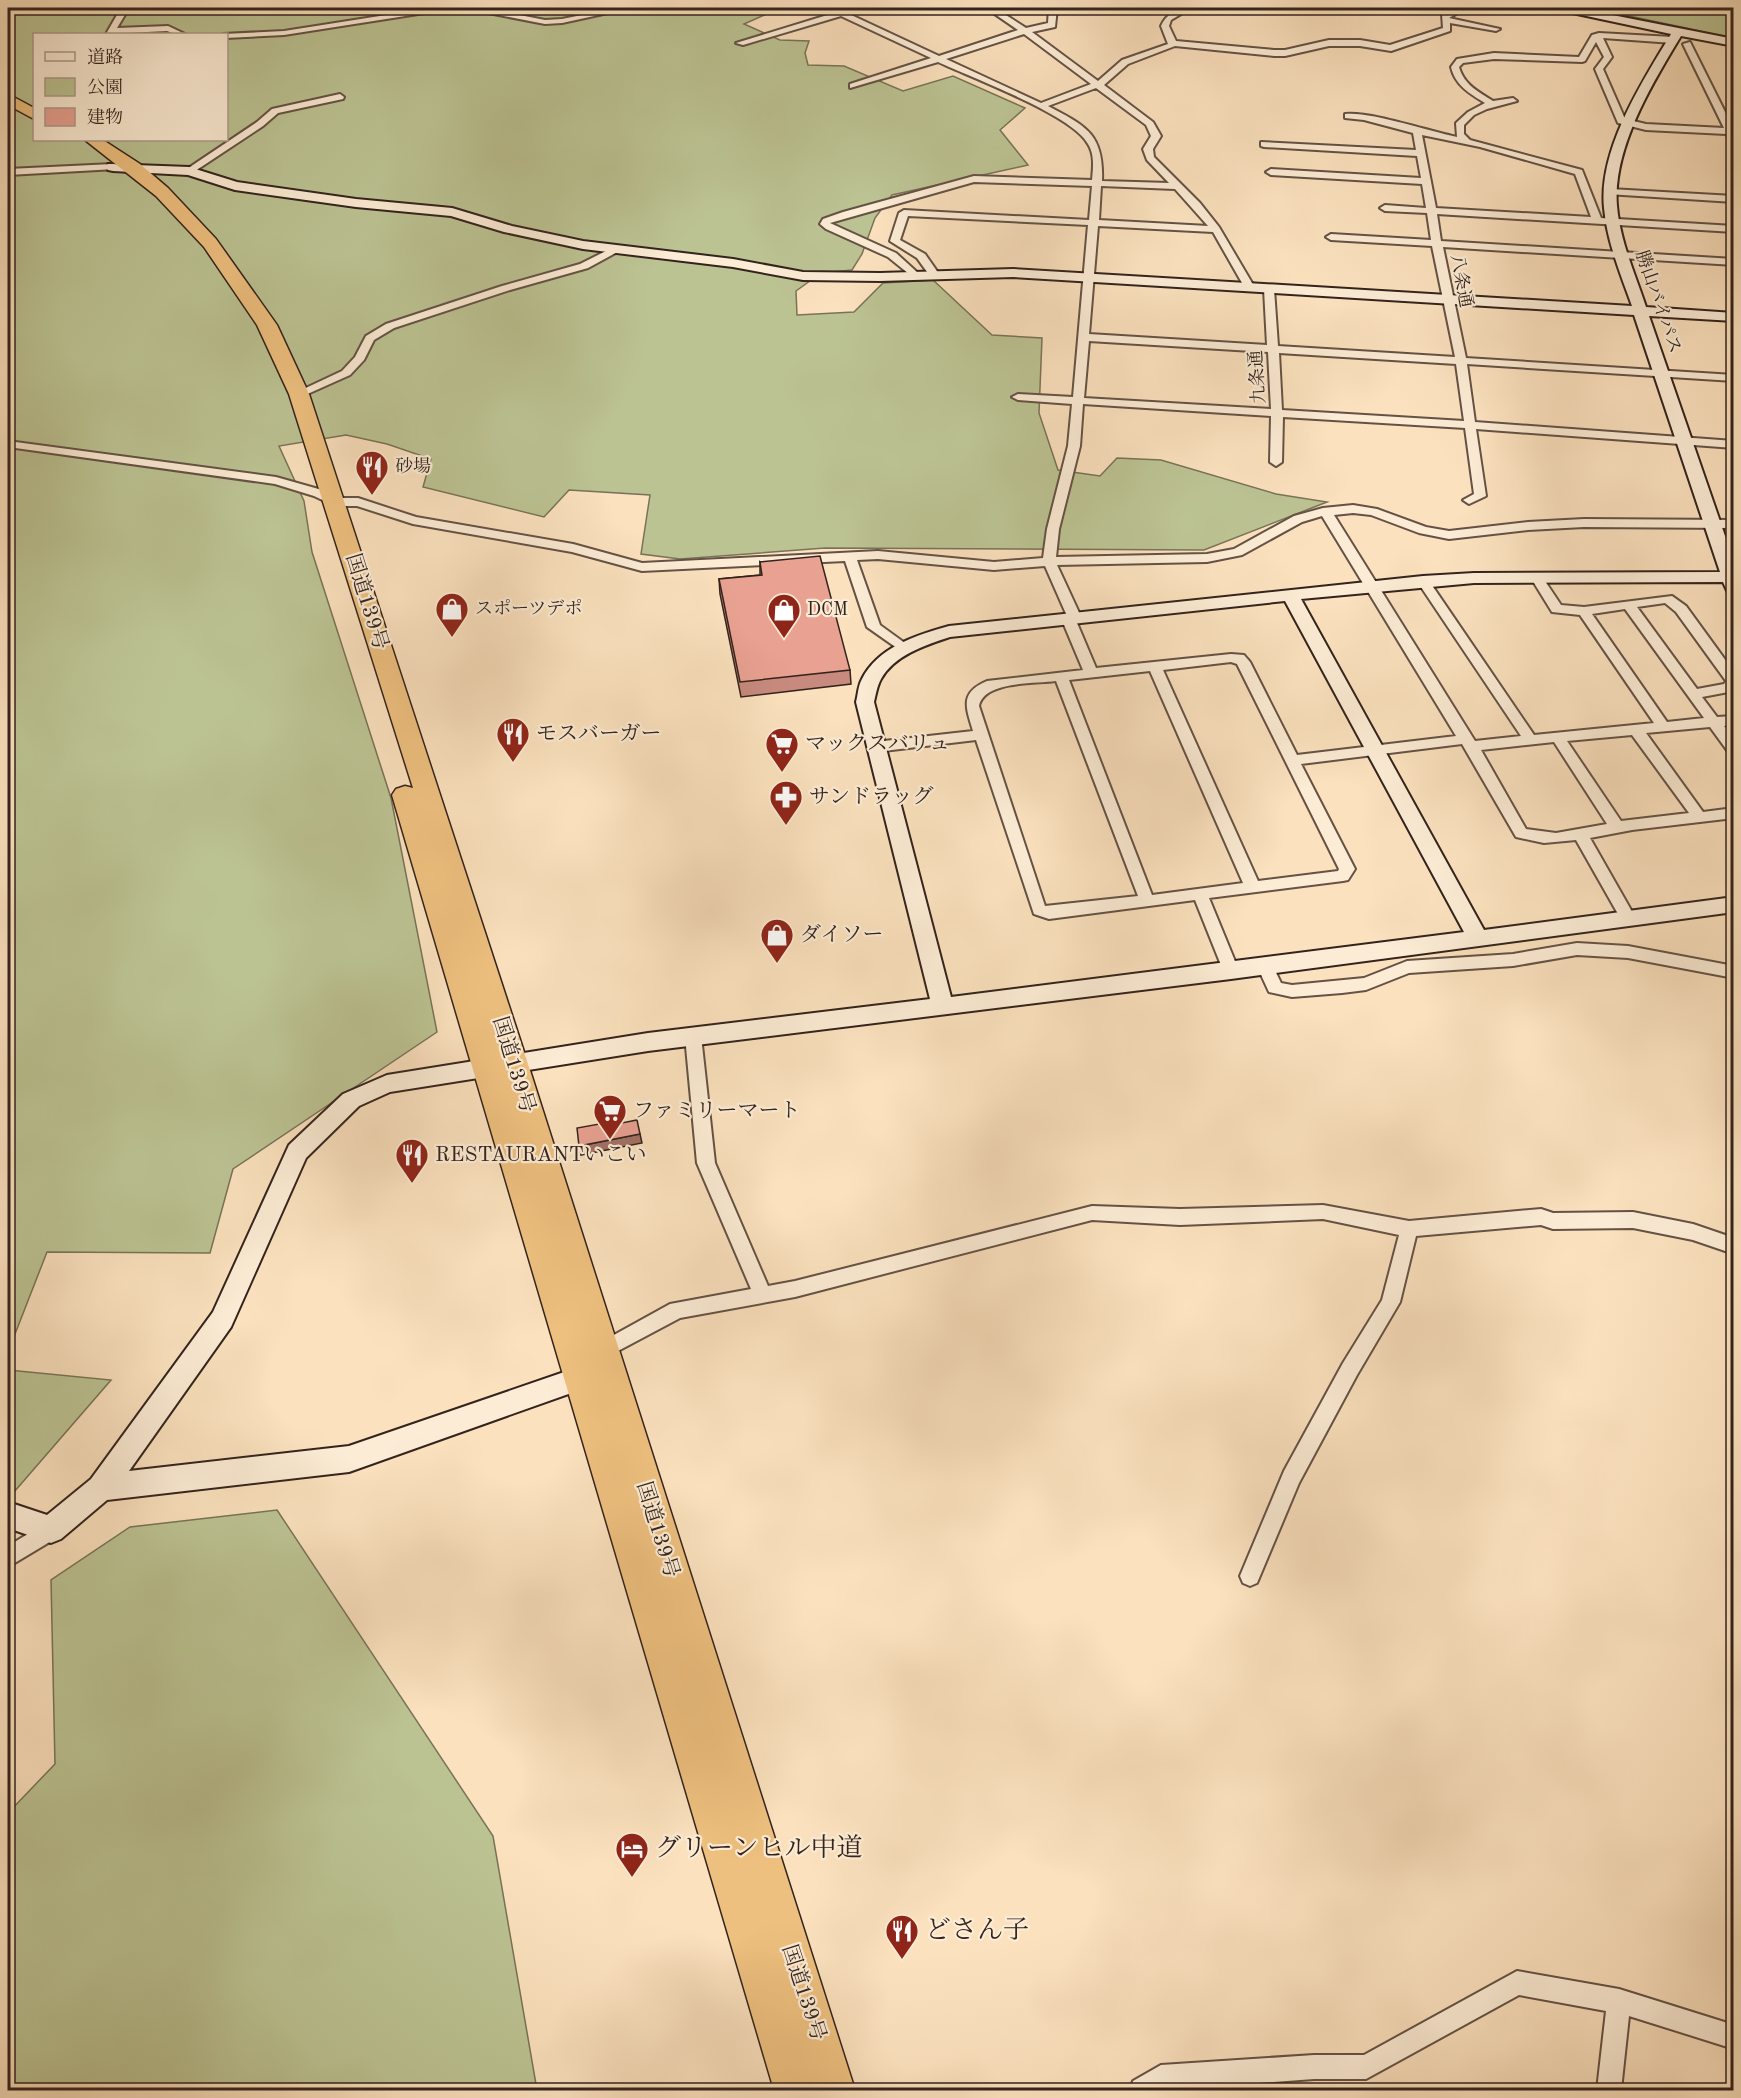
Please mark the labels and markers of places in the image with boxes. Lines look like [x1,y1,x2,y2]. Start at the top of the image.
restaurant icon: 砂場 [354,449,390,496]
place label: 砂場 [395,456,431,476]
shop icon: スポーツデポ [434,591,470,638]
shop icon: DCM [766,592,802,639]
place label: スポーツデポ [475,599,582,618]
place label: DCM [807,601,848,619]
restaurant icon: モスバーガー [495,716,531,763]
place label: モスバーガー [536,723,662,745]
supermarket icon: マックスバリュ [764,726,800,773]
place label: マックスバリュ [805,733,950,755]
pharmacy icon: サンドラッグ [768,779,804,826]
place label: サンドラッグ [809,786,934,808]
shop icon: ダイソー [759,917,795,964]
place label: ダイソー [800,924,884,946]
supermarket icon: ファミリーマート [592,1093,628,1140]
place label: ファミリーマート [633,1101,801,1122]
restaurant icon: RESTAURANTいこい [394,1137,430,1184]
place label: RESTAURANTいこい [435,1145,647,1166]
hotel icon: グリーンヒル中道 [614,1831,650,1878]
place label: グリーンヒル中道 [655,1834,862,1862]
restaurant icon: どさん子 [884,1913,920,1960]
place label: どさん子 [925,1917,1029,1944]

